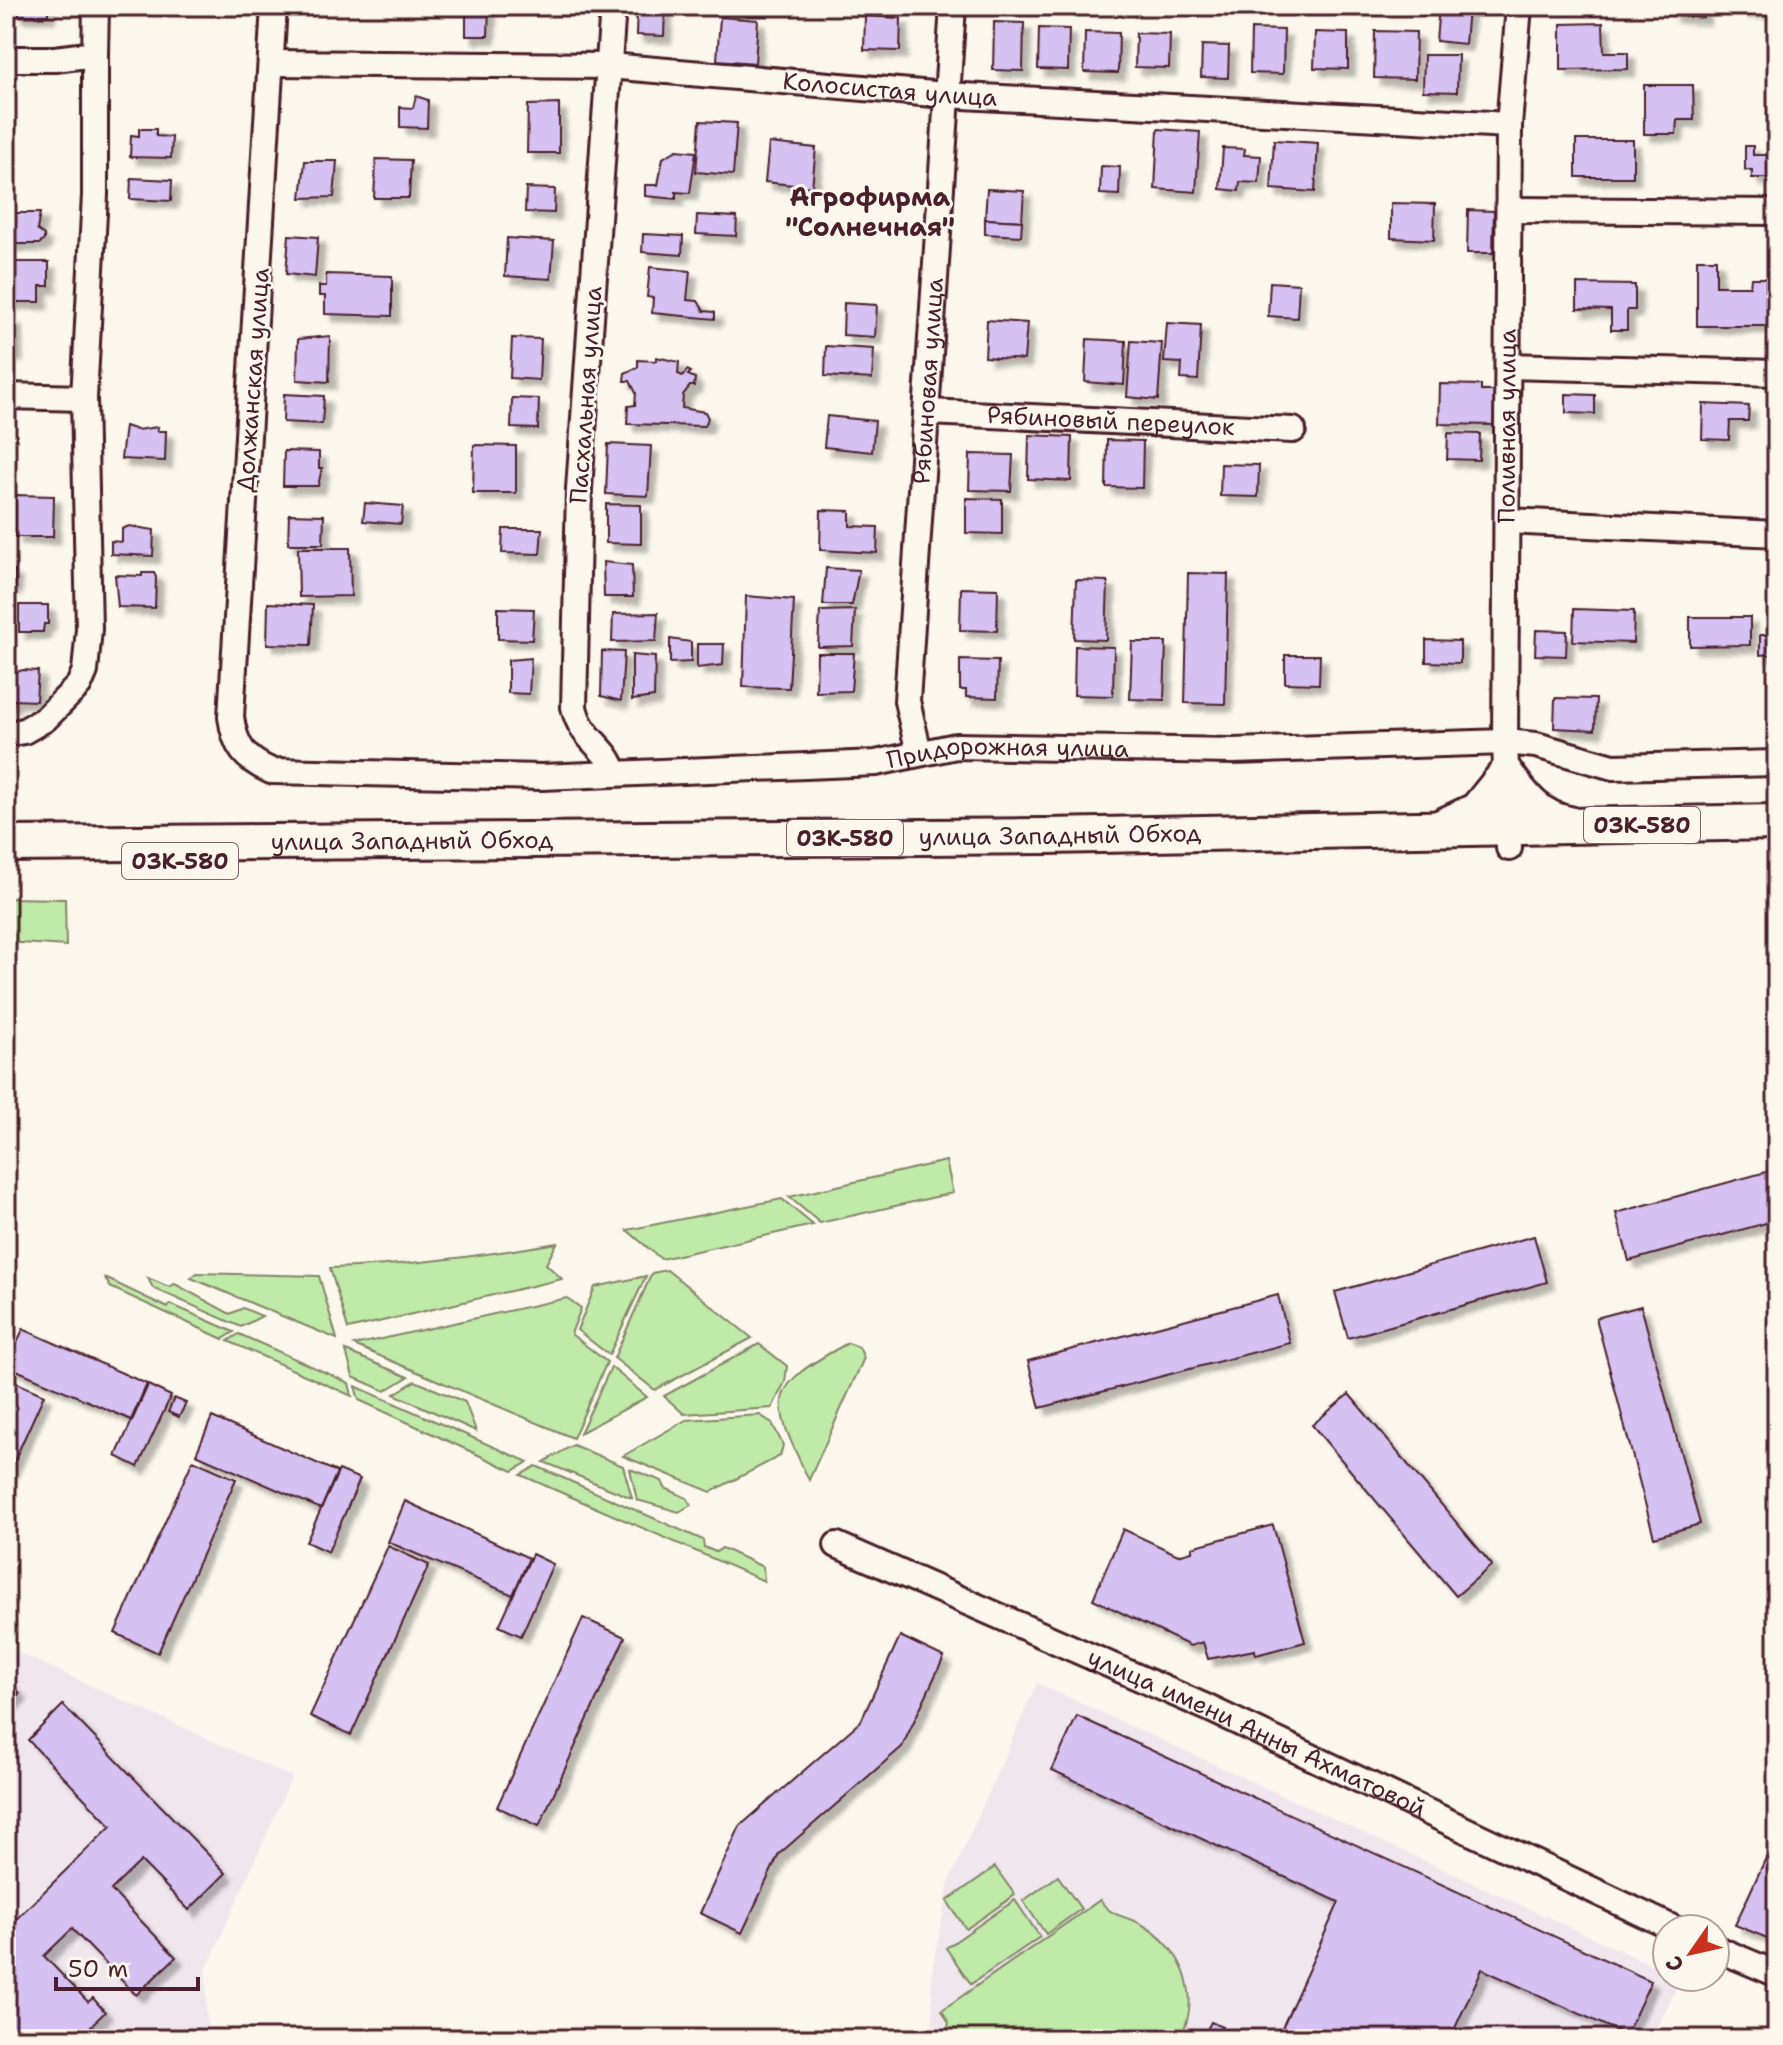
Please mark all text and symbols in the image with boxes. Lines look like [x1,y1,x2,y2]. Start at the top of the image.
street label: Колосистая улица [781,65,998,114]
district label: Агрофирма "Солнечная" [785,179,955,244]
street label: Должанская улица [229,267,277,493]
street label: Рябиновая улица [905,277,951,485]
street label: Пасхальная улица [562,285,610,505]
street label: Поливная улица [1490,328,1524,524]
street label: Рябиновый переулок [986,399,1236,443]
street label: Придорожная улица [884,729,1129,776]
road number: 03К-580 [1584,807,1700,843]
street label: улица Западный Обход [919,817,1202,853]
road number: 03К-580 [787,820,903,856]
street label: улица Западный Обход [271,824,553,858]
road number: 03К-580 [122,843,238,879]
street label: улица имени Анны Ахматовой [1083,1641,1431,1825]
north arrow [1651,1913,1731,1993]
scale bar [56,1941,198,1991]
text: С [1659,1950,1691,1978]
text: 50 m [68,1953,128,1985]

